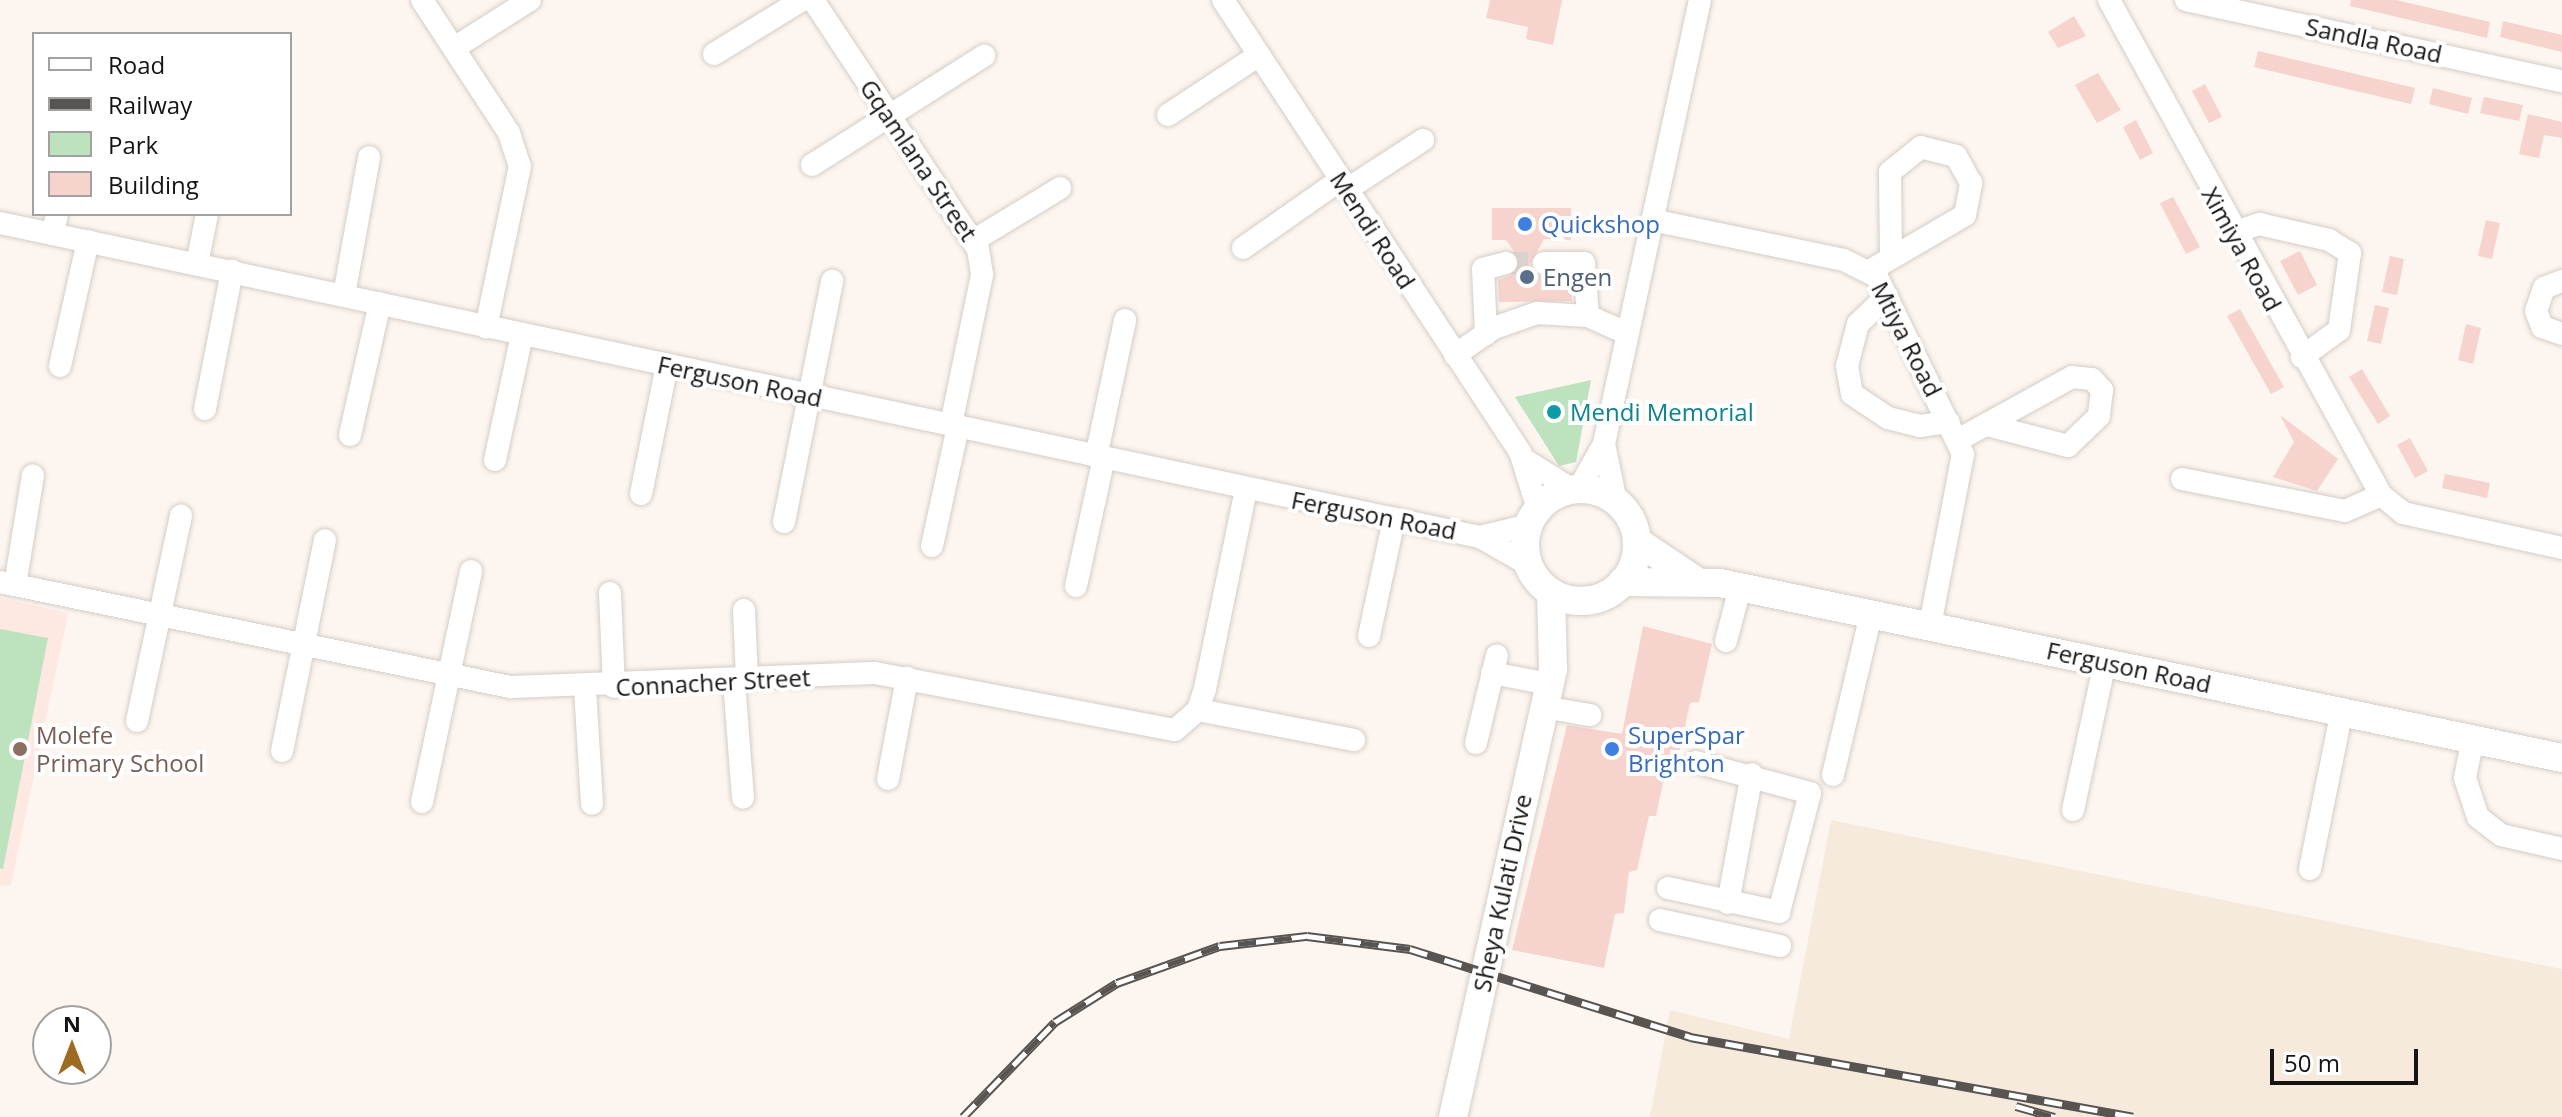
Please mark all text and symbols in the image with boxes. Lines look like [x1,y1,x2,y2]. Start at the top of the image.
street label: Sandla Road [2303,11,2445,69]
legend [32,32,292,216]
text: Road [108,48,165,81]
street label: Gqamlana Street [854,74,984,246]
text: Railway [108,88,192,121]
text: Park [108,128,158,161]
street label: Mendi Road [1324,166,1422,294]
text: Building [108,168,199,201]
street label: Ximiya Road [2196,182,2288,316]
place label: Quickshop [1541,210,1660,238]
marker: Quickshop [1516,215,1534,233]
place label: Engen [1543,263,1612,291]
marker: Engen [1518,268,1536,286]
street label: Mtiya Road [1866,277,1948,401]
street label: Ferguson Road [655,350,825,412]
place label: Mendi Memorial [1570,398,1754,426]
marker: Mendi Memorial [1545,403,1563,421]
street label: Ferguson Road [1289,485,1459,545]
street label: Ferguson Road [2044,636,2214,698]
street label: Connacher Street [615,663,811,701]
place label: Molefe Primary School [36,721,204,777]
place label: SuperSpar Brighton [1628,721,1745,777]
marker: Molefe Primary School [11,740,29,758]
marker: SuperSpar Brighton [1603,740,1621,758]
street label: Sheya Kulati Drive [1467,792,1537,994]
north arrow [32,1005,112,1085]
text: N [63,1008,81,1038]
scale bar [2274,1033,2422,1083]
text: 50 m [2284,1046,2340,1079]

